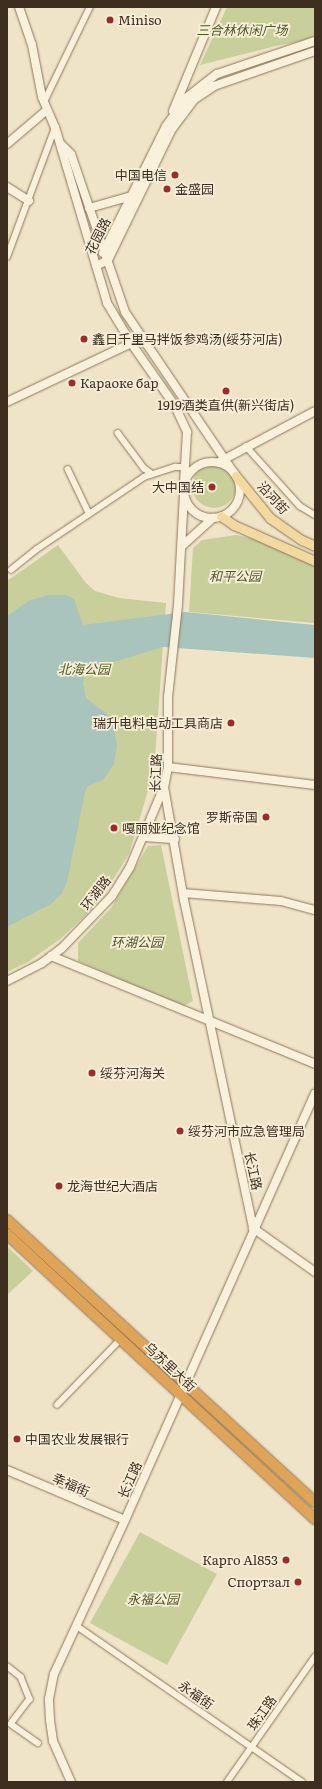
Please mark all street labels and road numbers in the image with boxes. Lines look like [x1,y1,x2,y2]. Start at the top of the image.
street label: 花园路 [82,215,114,257]
street label: 沿河街 [254,478,292,518]
street label: 长江路 [148,753,164,793]
street label: 环湖路 [78,873,114,913]
street label: 长江路 [241,1150,265,1192]
street label: 乌苏里大街 [141,1339,199,1395]
street label: 长江路 [115,1459,145,1501]
street label: 幸福街 [50,1470,92,1500]
street label: 永福街 [176,1677,216,1713]
street label: 珠江路 [244,1693,280,1733]

